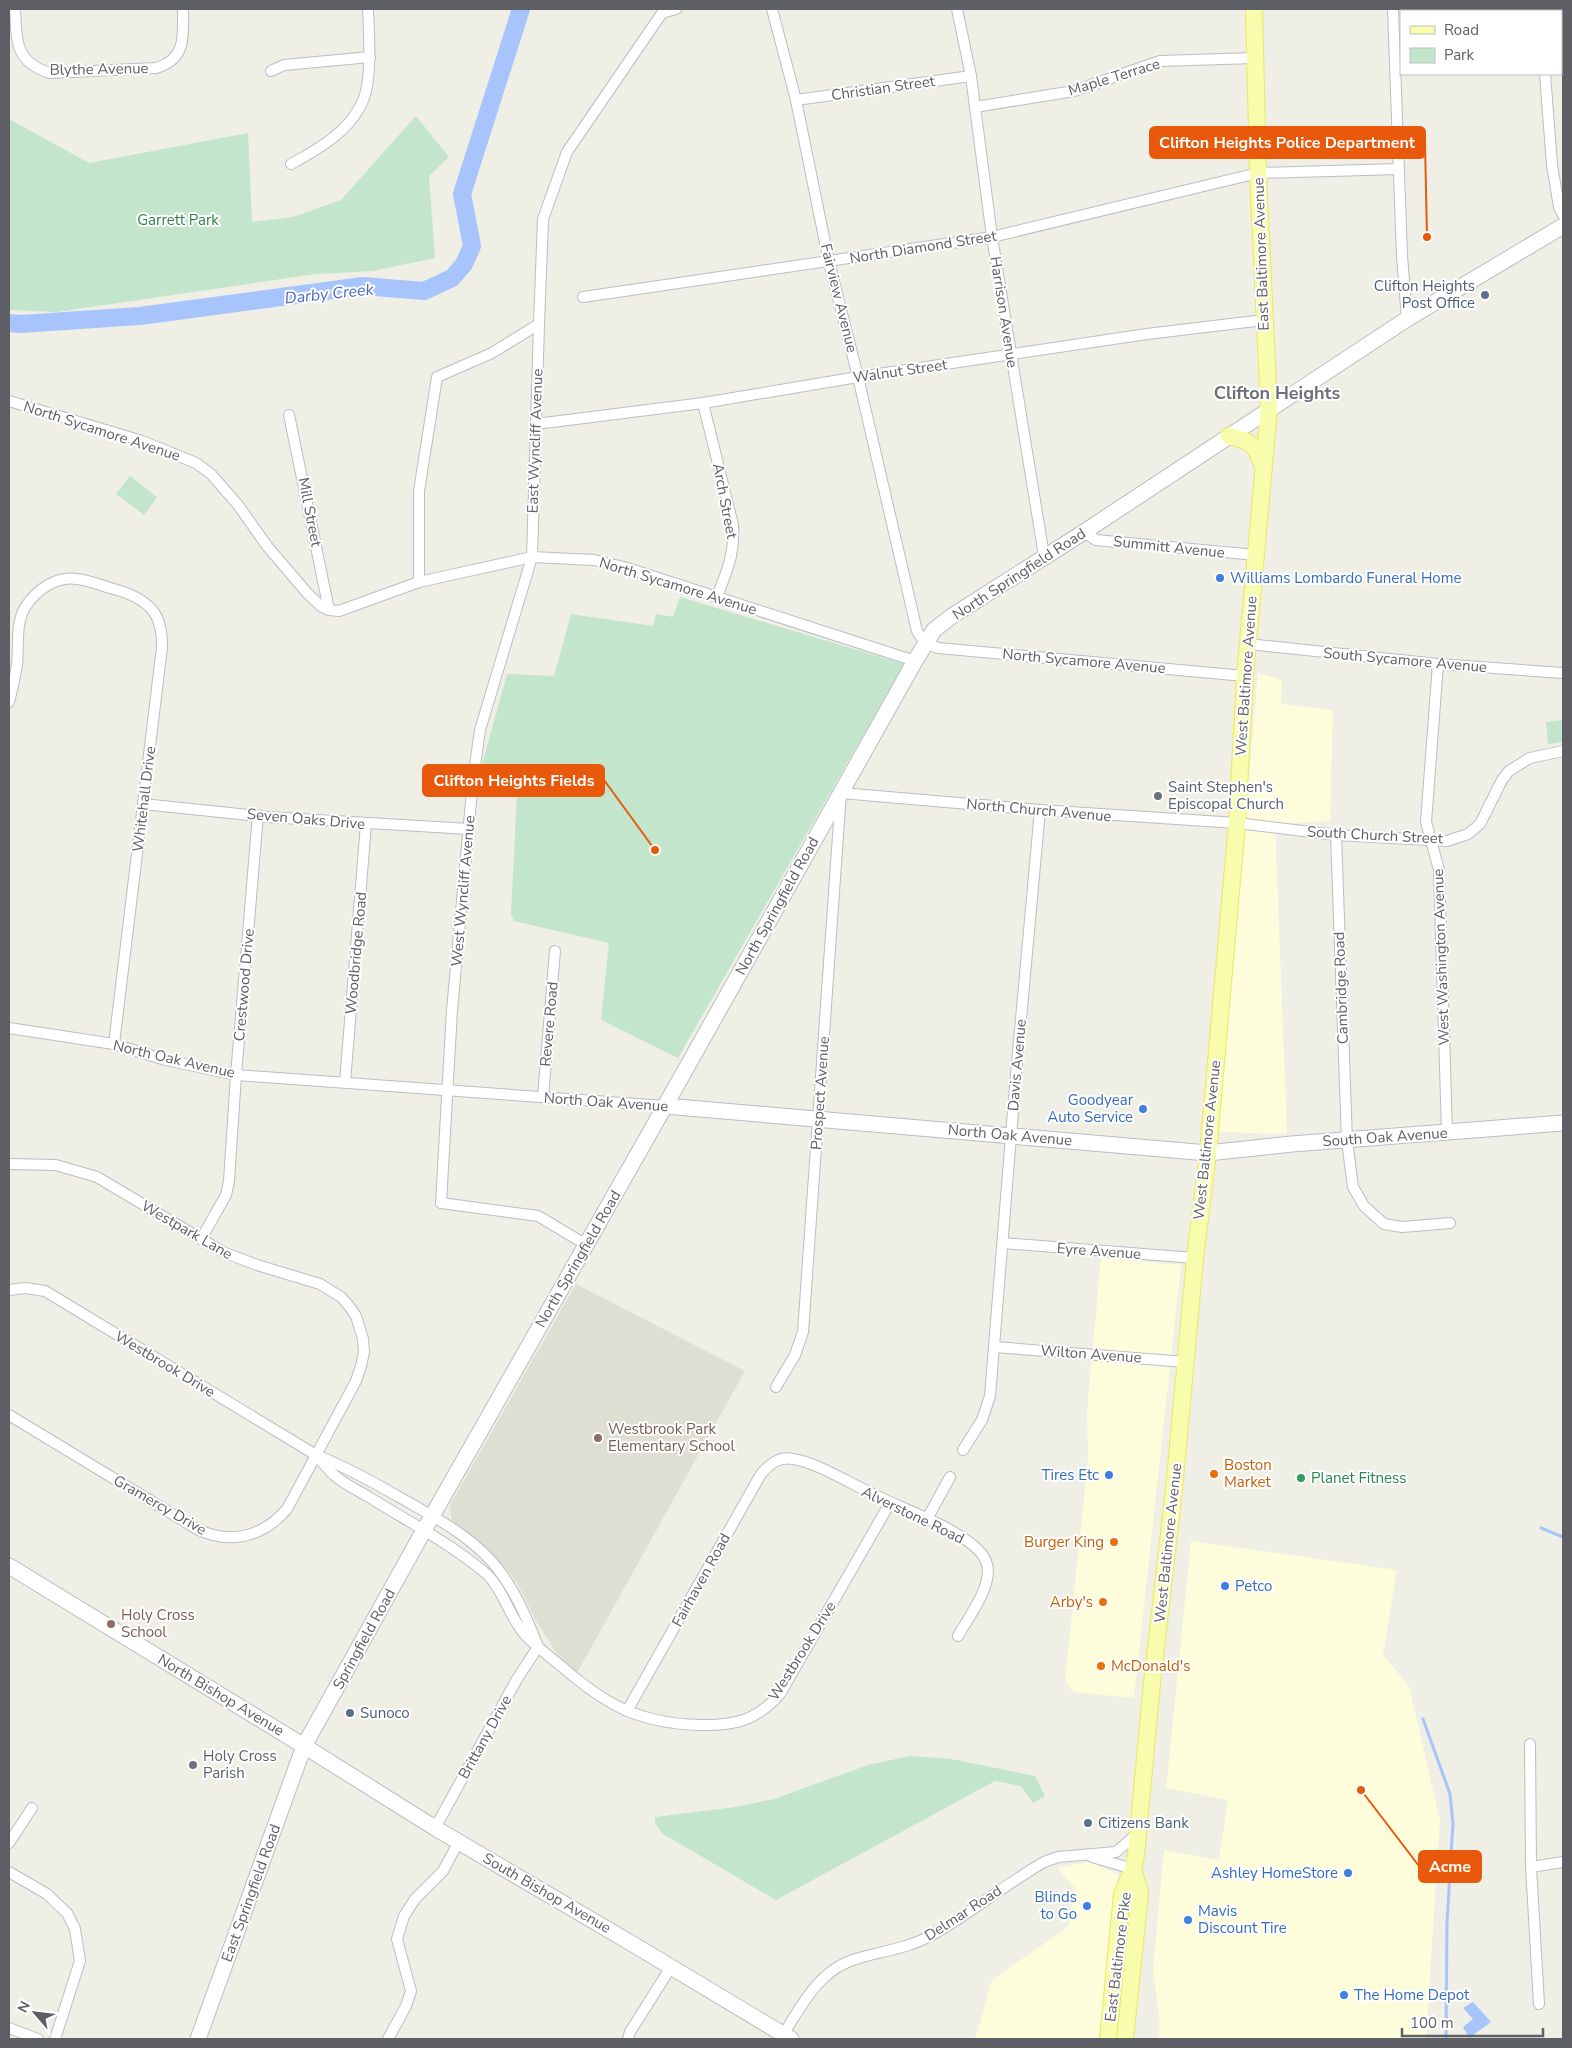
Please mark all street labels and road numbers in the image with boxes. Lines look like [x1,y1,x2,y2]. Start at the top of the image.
street label: Maple Terrace [1066,54,1162,100]
street label: Blythe Avenue [49,58,149,80]
street label: Christian Street [830,71,937,105]
street label: East Baltimore Avenue [1248,177,1274,331]
street label: North Diamond Street [848,225,999,269]
street label: Fairview Avenue [816,241,862,355]
street label: Harrison Avenue [985,255,1023,369]
street label: Walnut Street [852,354,949,388]
street label: East Wyncliff Avenue [522,368,548,514]
street label: North Sycamore Avenue [21,396,183,466]
street label: Arch Street [708,462,742,541]
street label: Mill Street [294,476,327,549]
street label: North Springfield Road [948,523,1090,625]
street label: Summitt Avenue [1112,531,1226,563]
street label: North Sycamore Avenue [597,553,759,620]
street label: West Baltimore Avenue [1230,595,1262,757]
street label: South Sycamore Avenue [1322,643,1488,677]
street label: North Sycamore Avenue [1002,644,1166,678]
street label: Whitehall Drive [128,745,160,853]
street label: North Church Avenue [966,794,1112,826]
street label: Seven Oaks Drive [246,804,366,834]
street label: West Wyncliff Avenue [446,815,480,967]
street label: South Church Street [1306,821,1444,849]
street label: North Springfield Road [731,833,823,979]
street label: West Washington Avenue [1428,868,1454,1046]
street label: Woodbridge Road [341,891,371,1015]
street label: Crestwood Drive [229,928,259,1042]
street label: Cambridge Road [1329,931,1353,1045]
street label: Revere Road [535,981,563,1067]
street label: Davis Avenue [1003,1018,1031,1112]
street label: North Oak Avenue [111,1035,237,1083]
street label: Prospect Avenue [806,1035,834,1151]
street label: West Baltimore Avenue [1189,1059,1225,1221]
street label: North Oak Avenue [543,1088,669,1116]
street label: North Oak Avenue [947,1120,1073,1150]
street label: South Oak Avenue [1322,1123,1448,1151]
street label: North Springfield Road [531,1187,625,1331]
street label: Westpark Lane [138,1196,236,1264]
street label: Eyre Avenue [1056,1238,1142,1264]
street label: Westbrook Drive [111,1326,219,1402]
street label: Wilton Avenue [1040,1340,1142,1368]
street label: West Baltimore Avenue [1150,1462,1186,1624]
street label: Gramercy Drive [110,1470,210,1540]
street label: Alverstone Road [858,1481,968,1549]
street label: Fairhaven Road [667,1530,735,1630]
street label: Springfield Road [328,1585,400,1693]
street label: Westbrook Drive [763,1598,841,1704]
street label: North Bishop Avenue [154,1649,288,1741]
street label: Brittany Drive [454,1692,516,1782]
street label: East Springfield Road [217,1821,285,1965]
street label: South Bishop Avenue [479,1848,615,1938]
street label: Delmar Road [920,1881,1006,1945]
street label: East Baltimore Pike [1100,1891,1136,2023]

